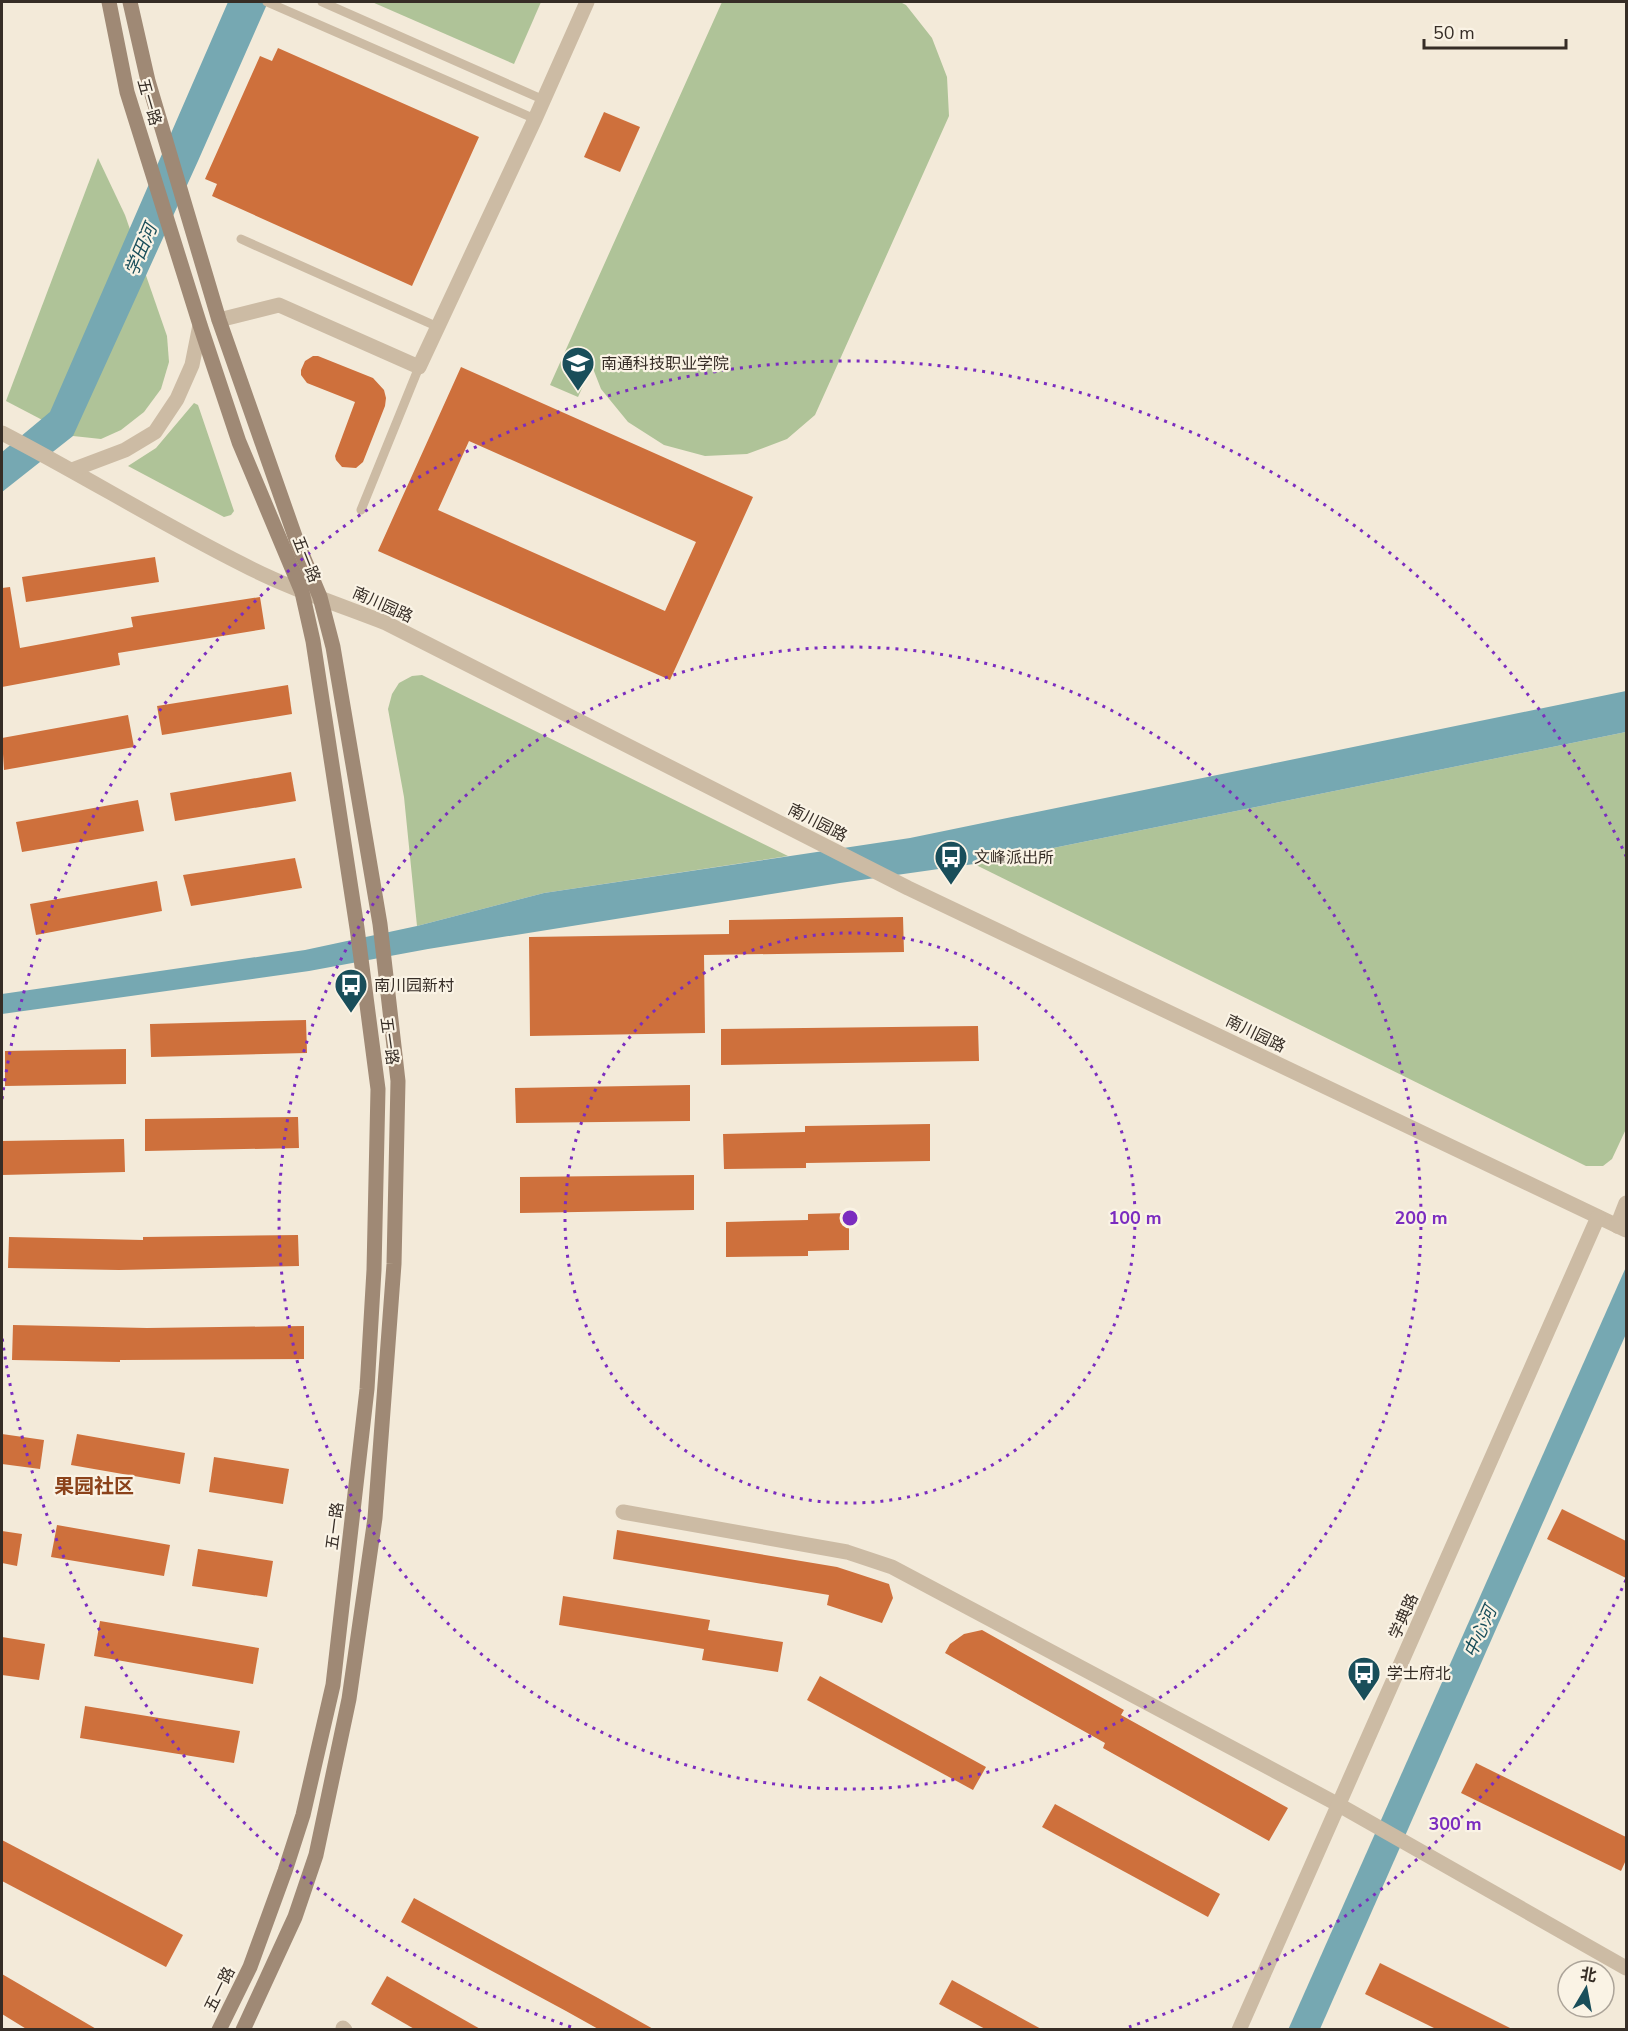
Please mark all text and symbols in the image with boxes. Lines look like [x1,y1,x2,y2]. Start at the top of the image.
scale bar [1424,12,1566,50]
text: 50 m [1433,21,1475,45]
street label: 五一路 [132,76,166,128]
water label: 学田河 [119,218,164,280]
school or university icon: 南通科技职业学院 [560,345,596,392]
place label: 南通科技职业学院 [601,353,729,375]
street label: 五一路 [287,533,325,586]
street label: 南川园路 [349,582,416,628]
street label: 南川园路 [784,799,851,847]
bus stop icon: 文峰派出所 [933,839,969,886]
place label: 文峰派出所 [974,847,1054,869]
bus stop icon: 南川园新村 [333,967,369,1014]
place label: 南川园新村 [374,975,454,997]
street label: 南川园路 [1222,1010,1289,1058]
street label: 五一路 [375,1016,403,1066]
text: 100 m [1108,1206,1162,1230]
text: 200 m [1394,1206,1448,1230]
centre of rings [840,1208,860,1228]
district label: 果园社区 [54,1473,134,1500]
street label: 五一路 [321,1501,349,1551]
street label: 学典路 [1384,1590,1424,1643]
water label: 中心河 [1458,1600,1503,1662]
bus stop icon: 学士府北 [1346,1655,1382,1702]
place label: 学士府北 [1387,1663,1451,1685]
text: 300 m [1428,1812,1482,1836]
north arrow [1556,1959,1616,2019]
street label: 五一路 [199,1963,240,2016]
text: 北 [1579,1963,1598,1987]

